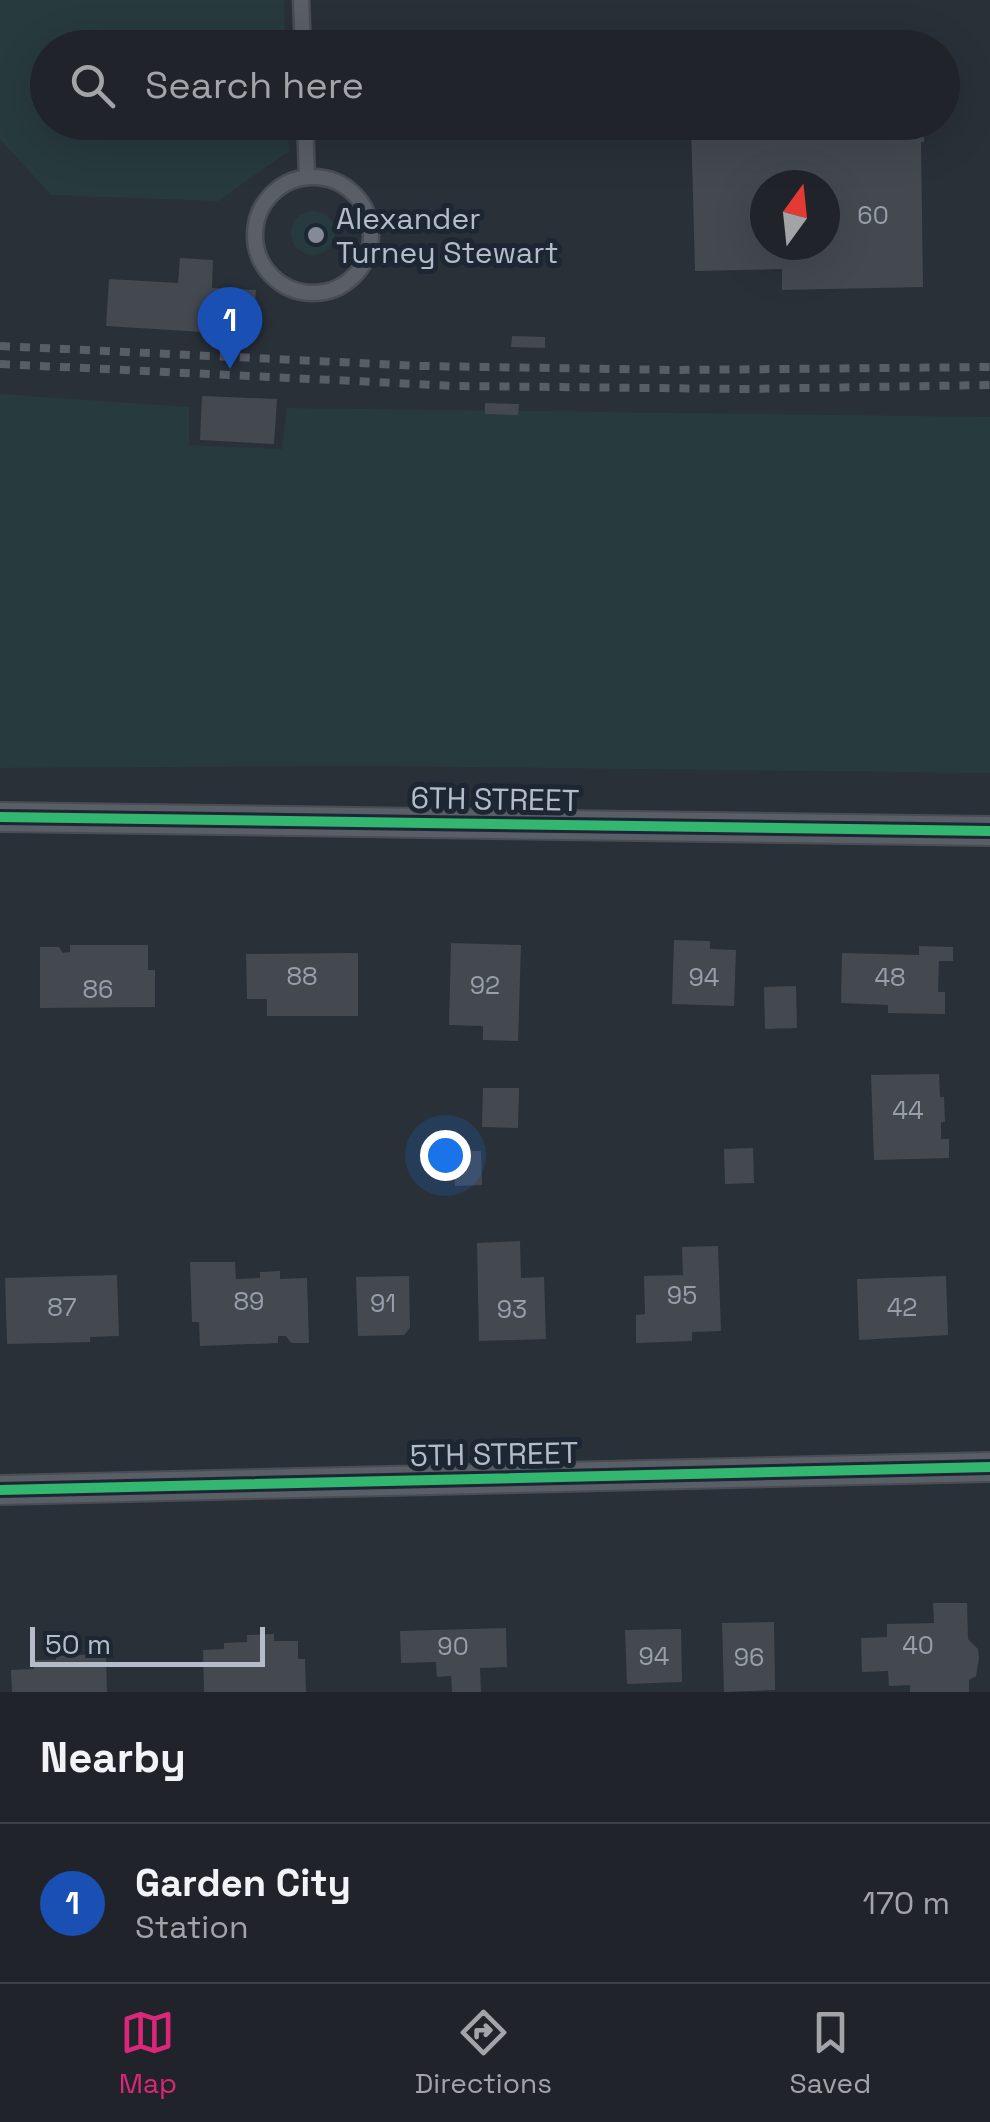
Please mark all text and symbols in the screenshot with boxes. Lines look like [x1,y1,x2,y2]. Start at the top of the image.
search box [30,30,960,140]
icon: search [65,58,120,113]
text: Search here [145,61,364,109]
north arrow [750,170,840,260]
place label: Alexander Turney Stewart [336,199,558,272]
house number: 60 [857,199,889,231]
marker: Alexander Turney Stewart [305,224,327,246]
pin: 1 [198,286,262,369]
street label: 6TH STREET [410,778,580,820]
house number: 88 [286,960,318,992]
house number: 94 [689,961,719,993]
house number: 48 [874,961,906,993]
house number: 92 [470,969,500,1001]
house number: 86 [83,973,113,1005]
house number: 44 [892,1094,924,1126]
your location [420,1130,471,1181]
house number: 95 [667,1279,697,1311]
house number: 89 [234,1285,264,1317]
house number: 91 [370,1287,396,1319]
house number: 87 [47,1291,77,1323]
house number: 42 [887,1291,917,1323]
house number: 93 [497,1293,527,1325]
street label: 5TH STREET [409,1433,579,1475]
scale bar [30,1622,265,1666]
text: 50 m [45,1626,111,1662]
house number: 40 [902,1629,934,1661]
house number: 90 [437,1630,469,1662]
house number: 94 [639,1640,669,1672]
house number: 96 [734,1641,764,1673]
text: Nearby [40,1731,186,1784]
text: Garden City [135,1859,351,1907]
text: 1 [65,1883,80,1923]
text: 170 m [863,1883,950,1923]
text: Station [135,1907,249,1947]
tab: Map [119,2005,177,2101]
tab: Directions [415,2005,552,2101]
tab: Saved [790,2005,871,2101]

